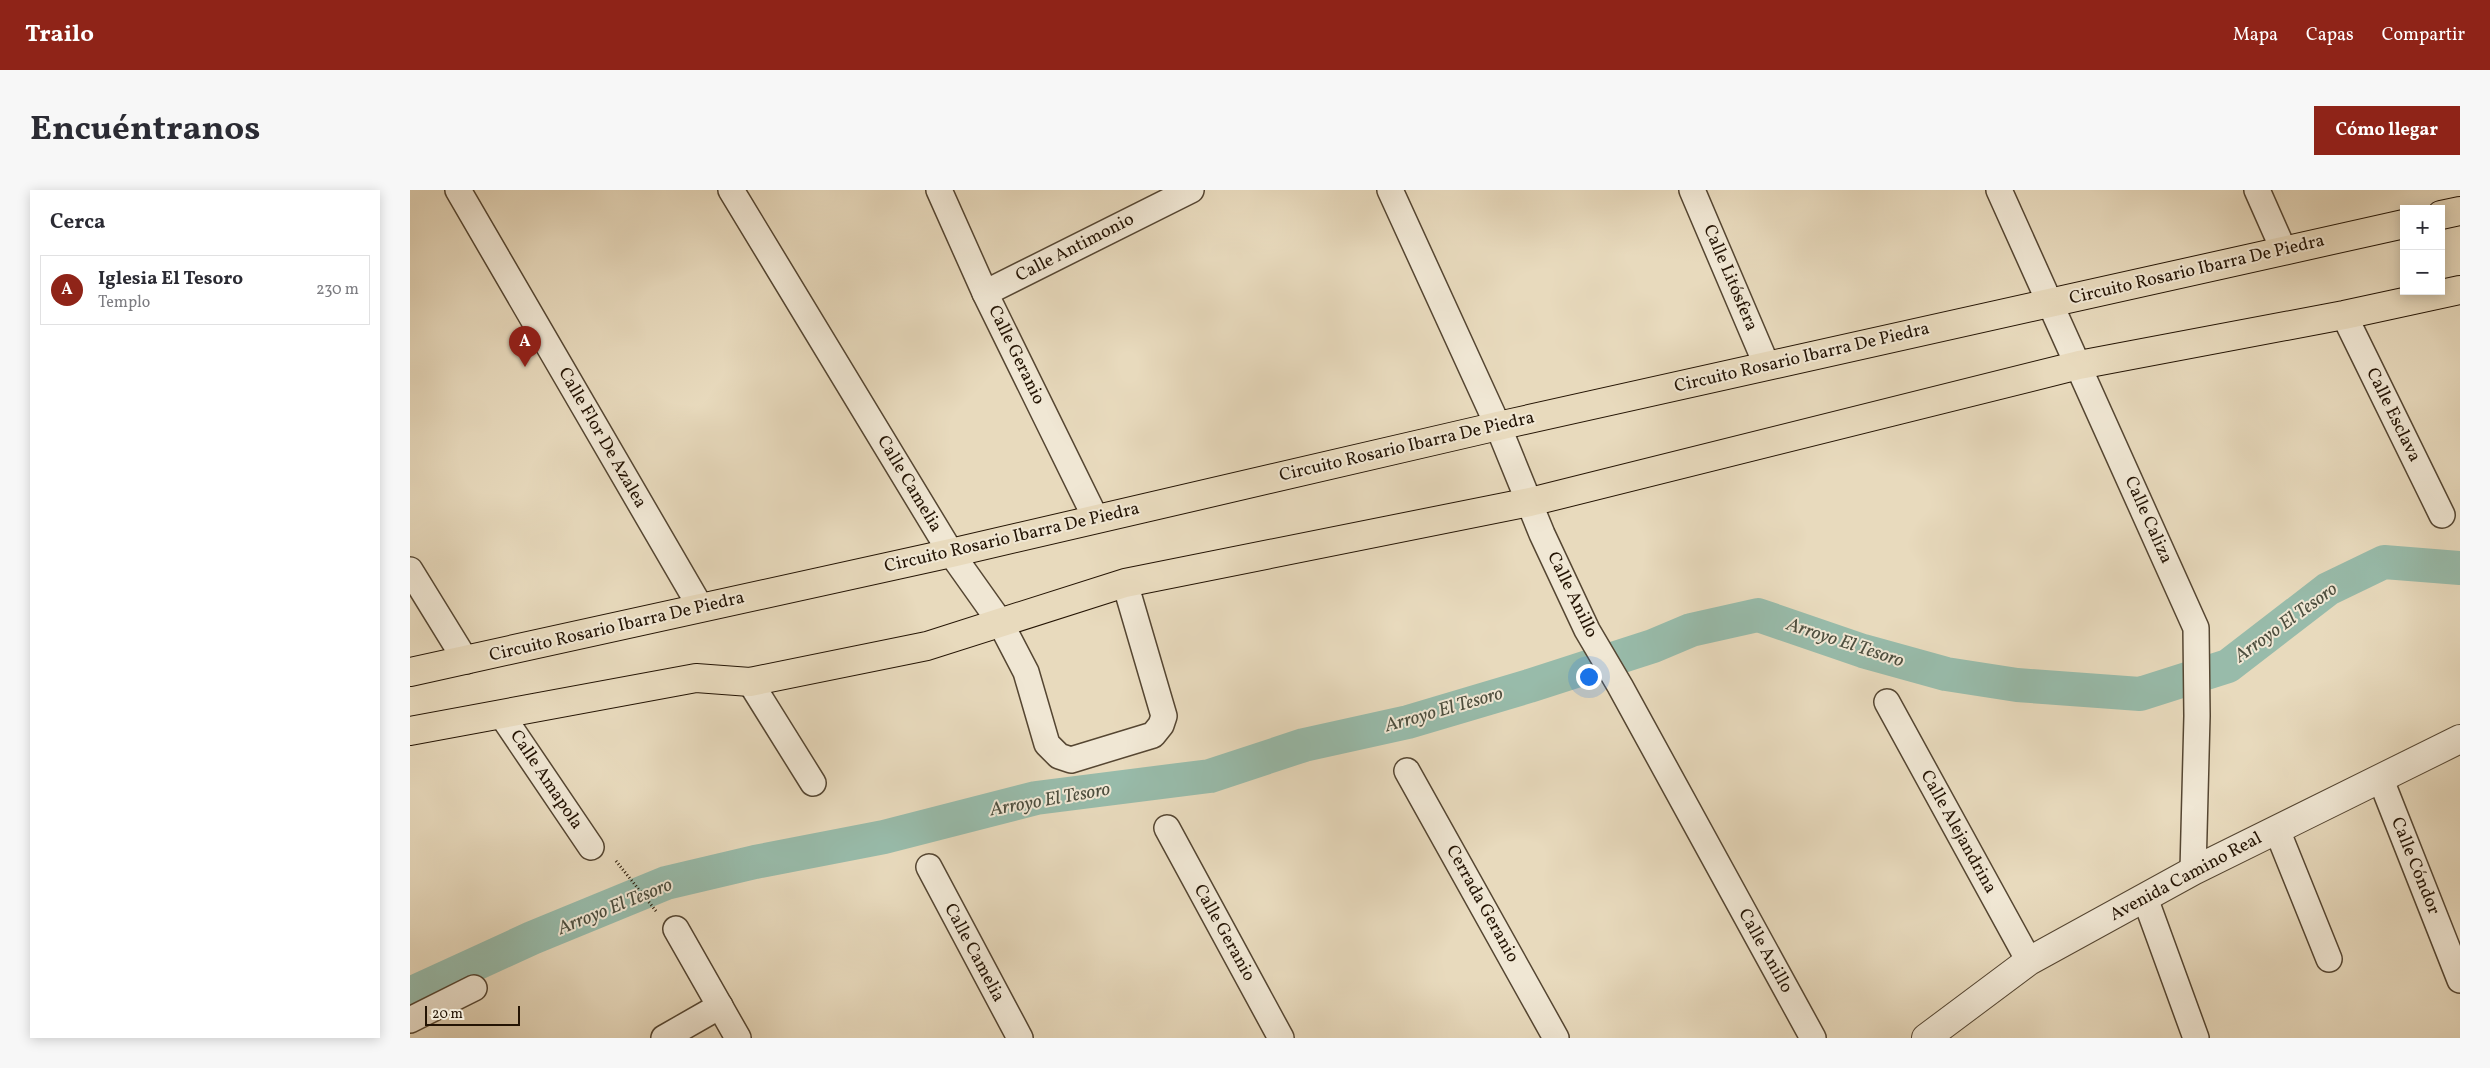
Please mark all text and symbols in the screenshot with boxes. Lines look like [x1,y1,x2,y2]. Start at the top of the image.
text: Trailo [25,18,94,52]
text: Mapa [2233,23,2278,48]
text: Capas [2306,23,2354,48]
text: Compartir [2382,23,2465,48]
text: Encuéntranos [30,106,260,154]
button: Cómo llegar [2314,106,2460,155]
map controls [2400,205,2445,295]
button: + [2400,205,2445,250]
street label: Calle Antimonio [1011,207,1139,289]
text: Cerca [50,208,105,237]
street label: Calle Litósfera [1696,221,1764,335]
street label: Circuito Rosario Ibarra De Piedra [2067,228,2327,312]
button: − [2400,250,2445,295]
text: Iglesia El Tesoro [98,266,243,292]
text: A [61,279,73,301]
text: 230 m [316,279,359,301]
text: Templo [98,292,150,314]
street label: Calle Geranio [981,301,1051,409]
street label: Circuito Rosario Ibarra De Piedra [1672,316,1932,400]
pin: A [509,326,541,367]
street label: Calle Flor De Azalea [552,363,652,513]
street label: Calle Esclava [2359,364,2427,466]
street label: Circuito Rosario Ibarra De Piedra [1277,405,1537,489]
street label: Calle Camelia [870,431,948,537]
street label: Calle Caliza [2118,472,2178,568]
street label: Circuito Rosario Ibarra De Piedra [882,496,1142,580]
street label: Calle Anillo [1540,548,1604,642]
water label: Arroyo El Tesoro [2228,576,2343,670]
street label: Circuito Rosario Ibarra De Piedra [487,585,747,669]
water label: Arroyo El Tesoro [1782,612,1907,674]
your location [1576,664,1602,690]
water label: Arroyo El Tesoro [1381,681,1506,740]
street label: Calle Amapola [503,725,589,835]
street label: Calle Alejandrina [1914,766,2002,898]
water label: Arroyo El Tesoro [987,777,1113,824]
street label: Calle Cóndor [2384,814,2446,919]
street label: Avenida Camino Real [2105,826,2267,928]
street label: Cerrada Geranio [1439,841,1525,967]
water label: Arroyo El Tesoro [553,872,677,942]
street label: Calle Geranio [1187,880,1261,986]
street label: Calle Camelia [937,899,1011,1007]
street label: Calle Anillo [1732,904,1798,998]
scale bar [425,1003,520,1026]
text: 20 m [432,1005,463,1024]

